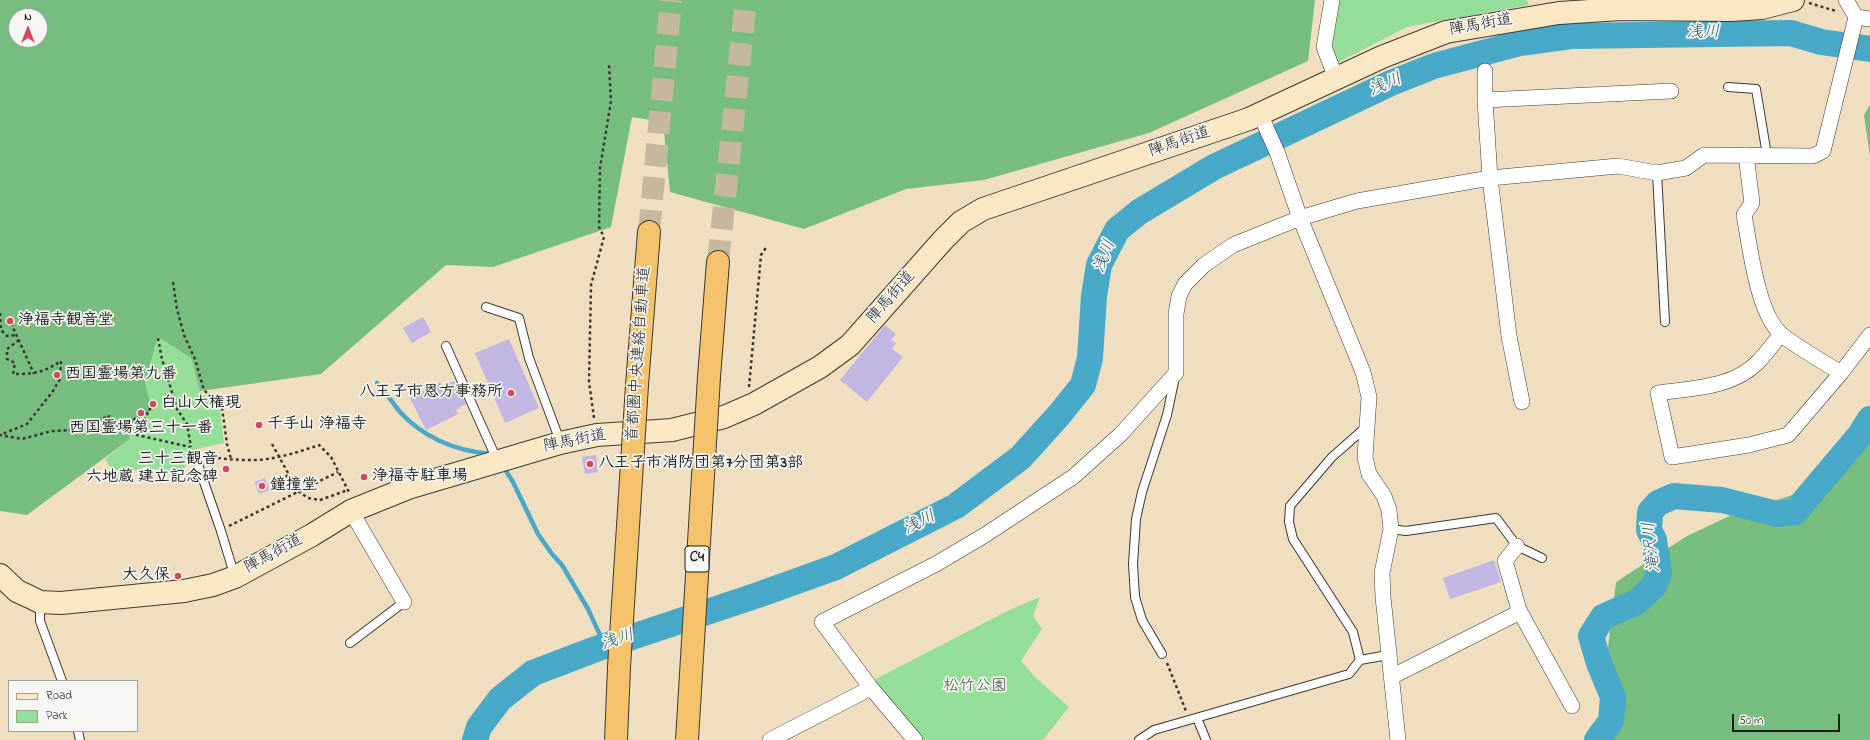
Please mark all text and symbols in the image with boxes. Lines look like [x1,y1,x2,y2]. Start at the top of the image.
north arrow [8,8,48,48]
text: N [24,9,32,25]
street label: 陣馬街道 [1448,11,1514,41]
water label: 浅川 [1686,24,1720,44]
water label: 浅川 [1366,70,1406,102]
street label: 陣馬街道 [1147,124,1213,162]
water label: 浅川 [1090,237,1122,277]
street label: 首都圏中央連絡自動車道 [624,266,656,442]
street label: 陣馬街道 [864,268,920,328]
place label: 浄福寺観音堂 [18,311,114,331]
marker: 浄福寺観音堂 [5,316,15,326]
place label: 西国霊場第九番 [65,365,177,385]
marker: 西国霊場第九番 [52,370,62,380]
place label: 八王子市恩方事務所 [359,383,503,403]
marker: 八王子市恩方事務所 [506,388,516,398]
place label: 白山大権現 [161,394,241,414]
marker: 白山大権現 [148,399,158,409]
marker: 西国霊場第三十一番 [136,408,146,418]
place label: 千手山 浄福寺 [267,415,367,435]
place label: 西国霊場第三十一番 [69,419,213,439]
marker: 千手山 浄福寺 [254,420,264,430]
street label: 陣馬街道 [542,426,608,458]
place label: 三十三観音 六地蔵 建立記念碑 [86,450,218,488]
place label: 八王子市消防団第7分団第3部 [598,454,803,474]
marker: 八王子市消防団第7分団第3部 [585,459,595,469]
marker: 三十三観音 六地蔵 建立記念碑 [221,464,231,474]
place label: 浄福寺駐車場 [372,467,468,487]
marker: 浄福寺駐車場 [359,472,369,482]
place label: 鐘撞堂 [270,476,318,496]
marker: 鐘撞堂 [257,481,267,491]
water label: 浅川 [900,507,940,541]
water label: 滝沢川 [1640,521,1666,573]
street label: 陣馬街道 [241,531,307,579]
road number: C4 [685,546,709,572]
place label: 大久保 [122,566,170,586]
marker: 大久保 [173,571,183,581]
water label: 浅川 [599,626,637,656]
park label: 松竹公園 [943,677,1007,697]
legend [8,680,138,732]
text: Road [46,687,72,705]
scale bar [1734,706,1842,732]
text: Park [46,707,68,725]
text: 50 m [1739,712,1763,730]

